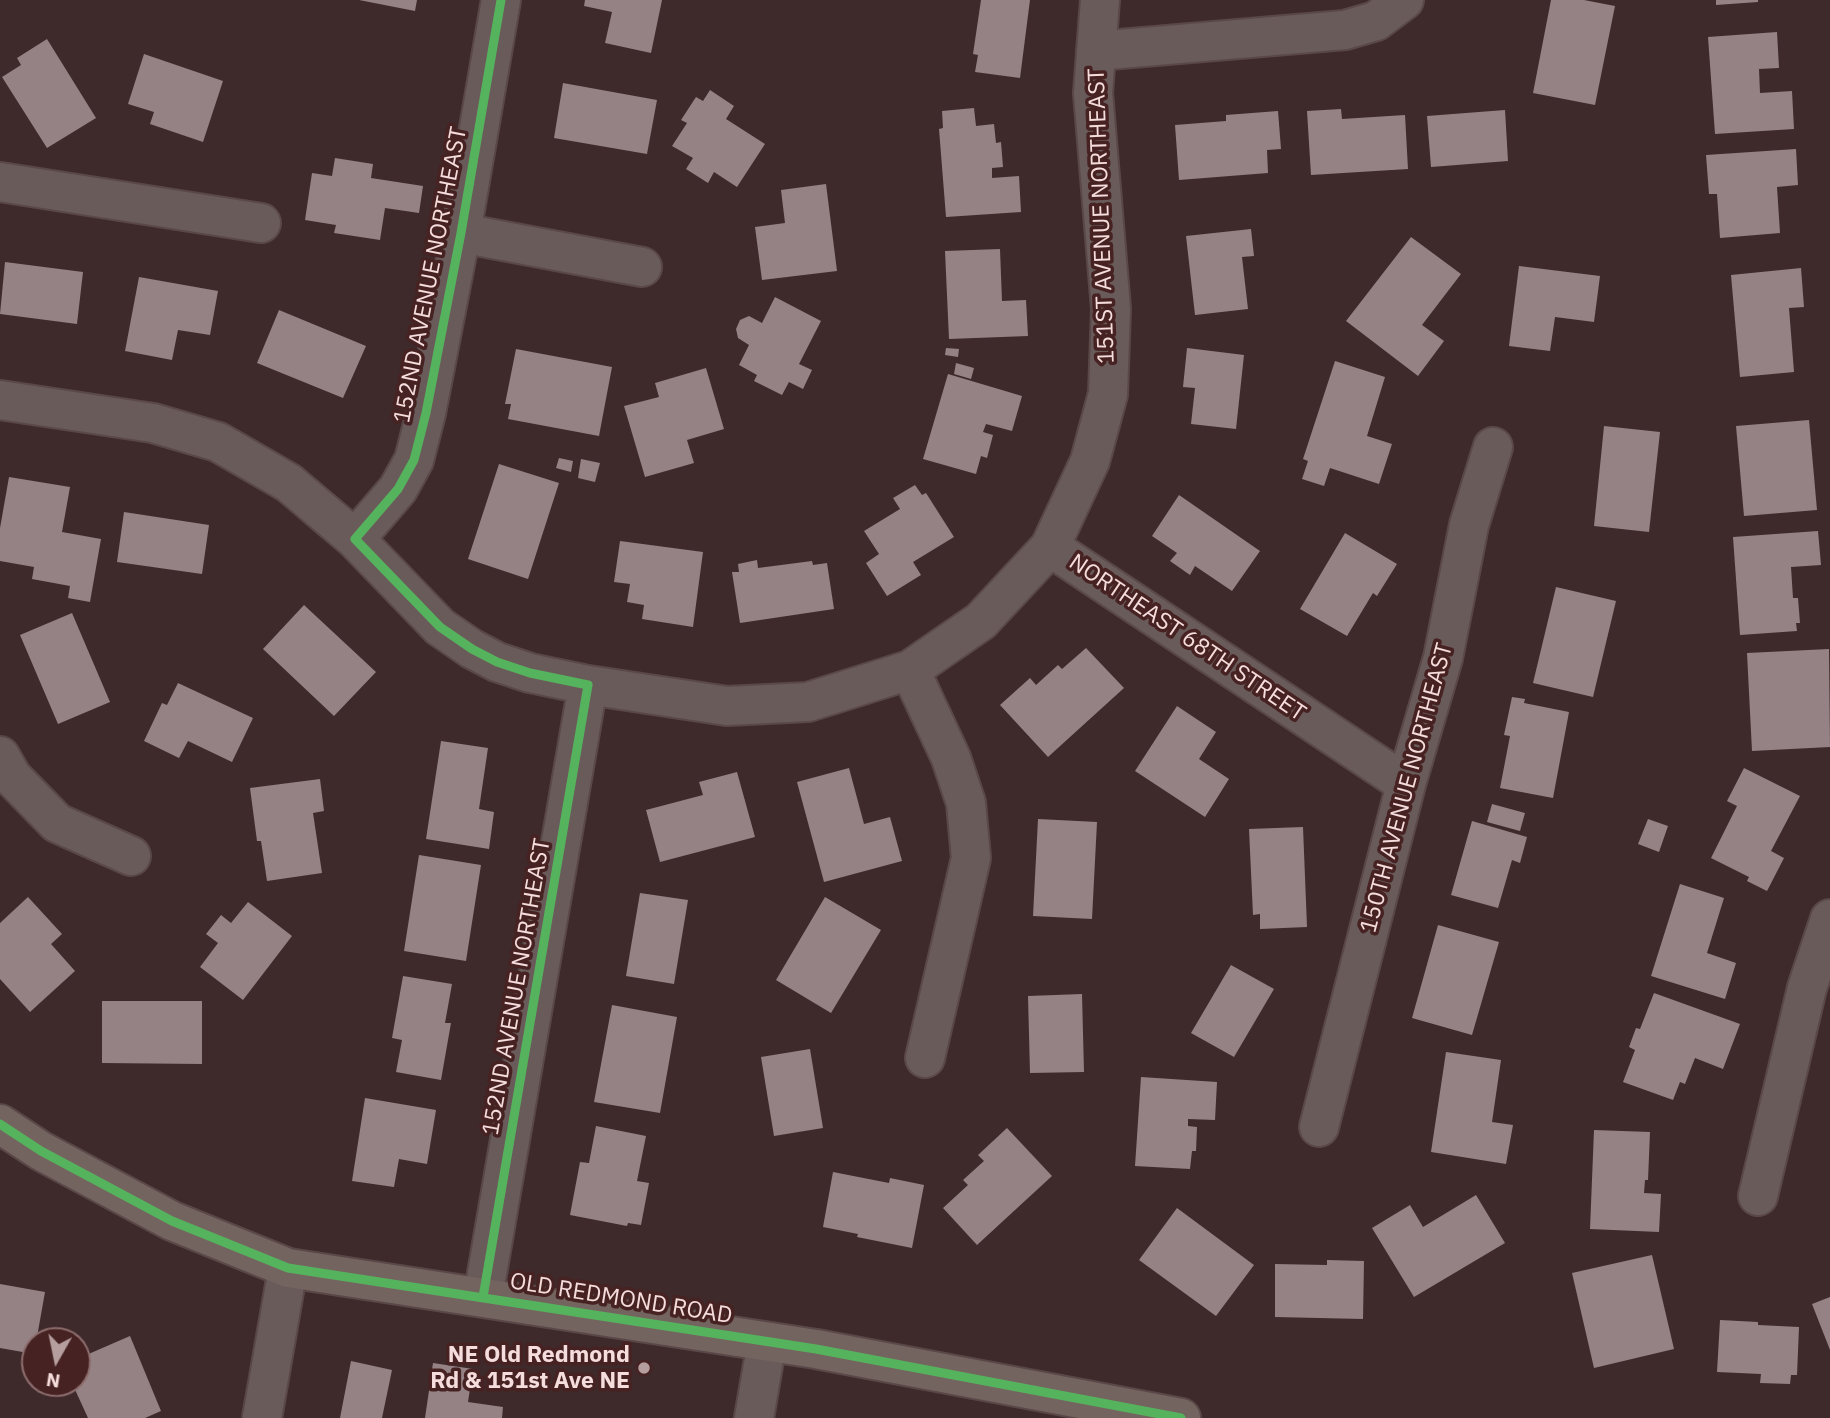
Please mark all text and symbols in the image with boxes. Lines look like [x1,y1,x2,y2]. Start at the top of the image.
street label: 151ST AVENUE NORTHEAST [1083,68,1121,364]
street label: 152ND AVENUE NORTHEAST [389,125,473,425]
street label: NORTHEAST 68TH STREET [1064,548,1310,728]
street label: 150TH AVENUE NORTHEAST [1355,640,1459,936]
street label: 152ND AVENUE NORTHEAST [477,836,557,1138]
street label: OLD REDMOND ROAD [508,1268,734,1330]
north arrow [21,1327,91,1397]
place label: NE Old Redmond Rd & 151st Ave NE [430,1341,630,1395]
marker: NE Old Redmond Rd & 151st Ave NE [636,1360,652,1376]
text: N [44,1368,62,1394]

